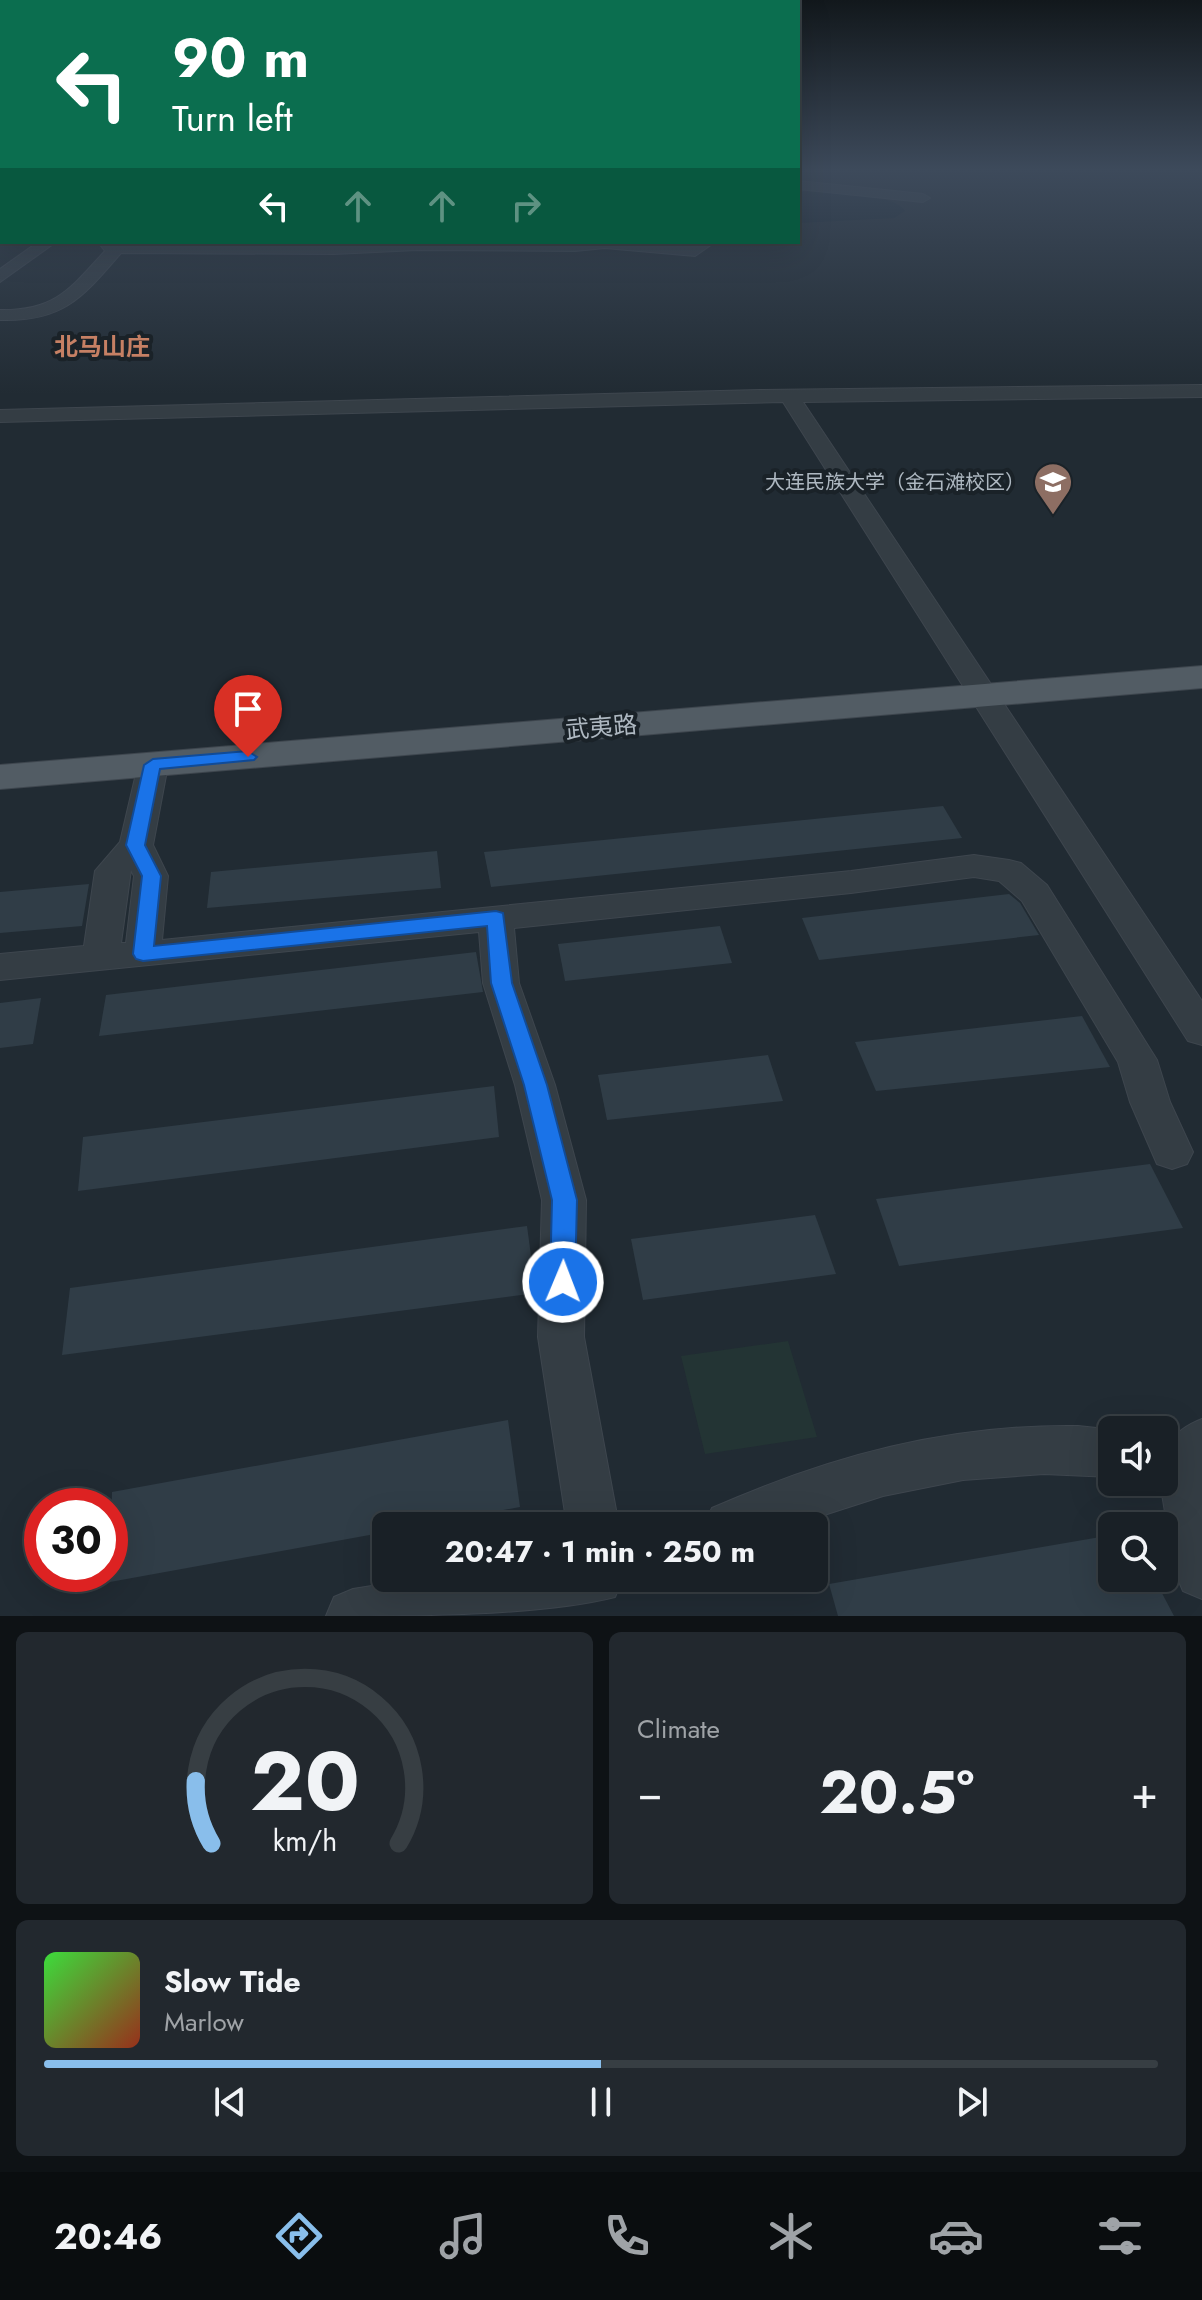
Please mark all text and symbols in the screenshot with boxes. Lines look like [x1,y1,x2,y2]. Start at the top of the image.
text: 90 m [172,17,309,98]
icon: left [40,32,144,136]
text: Turn left [172,92,293,144]
icon: left [252,184,296,228]
icon: ahead [336,184,380,228]
icon: ahead [420,184,464,228]
icon: right [504,184,548,228]
district label: 北马山庄 [54,329,150,364]
school or university icon: 大连民族大学（金石滩校区） [1032,461,1074,516]
place label: 大连民族大学（金石滩校区） [765,468,1025,497]
pin [214,675,282,757]
icon: arrive [226,687,270,731]
street label: 武夷路 [564,706,638,748]
position arrow [521,1240,605,1324]
map controls [1098,1416,1178,1592]
button: sound [1098,1416,1178,1496]
speed limit sign: 30 [24,1488,128,1592]
button: search [1098,1512,1178,1592]
text: 20:47 · 1 min · 250 m [445,1530,755,1573]
text: Climate [637,1710,720,1748]
text: 20 [250,1721,359,1841]
text: 20.5° [819,1749,974,1836]
text: − [637,1761,663,1825]
text: + [1131,1761,1158,1825]
text: km/h [272,1820,337,1862]
text: Slow Tide [164,1960,301,2003]
text: Marlow [164,2003,244,2041]
icon: previous [208,2080,252,2124]
icon: pause [579,2080,623,2124]
icon: next [950,2080,994,2124]
icon: directions [271,2208,327,2264]
icon: music [435,2208,491,2264]
icon: phone [599,2208,655,2264]
icon: climate [763,2208,819,2264]
icon: car [928,2208,984,2264]
icon: filters [1092,2208,1148,2264]
text: 20:46 [54,2210,162,2262]

